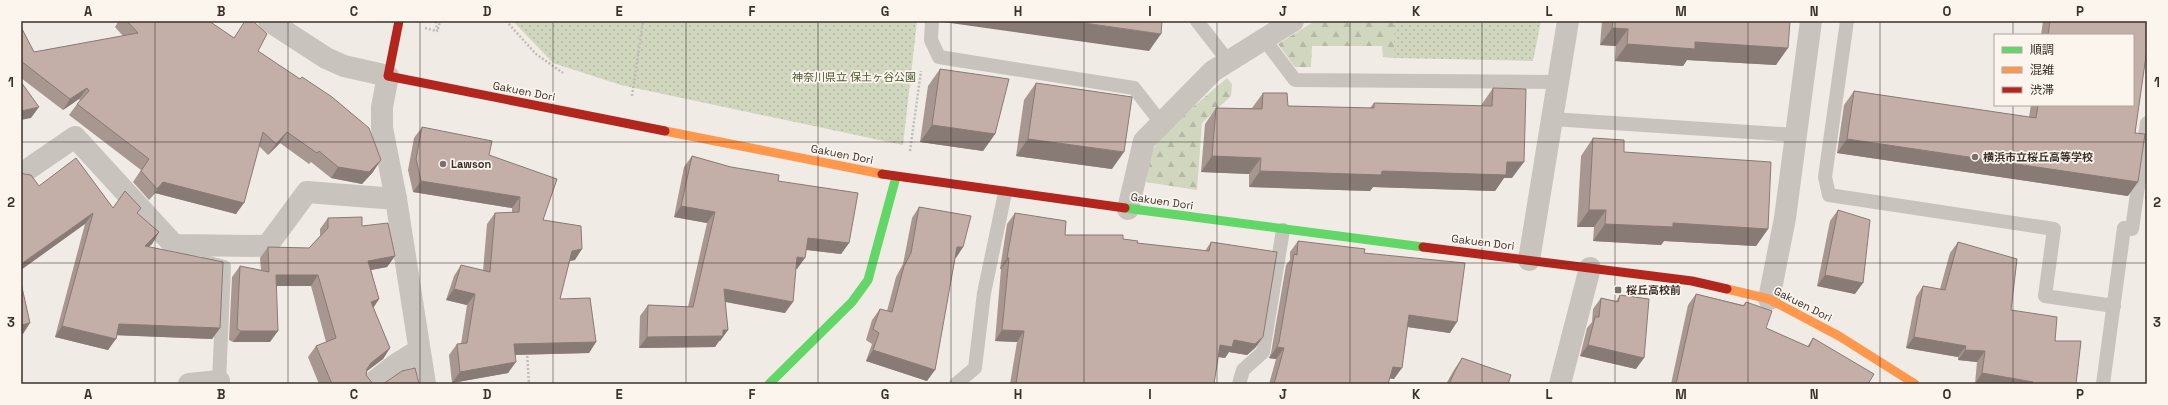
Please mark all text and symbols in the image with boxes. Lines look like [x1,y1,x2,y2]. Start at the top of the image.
text: A [84,3,93,20]
text: B [217,3,226,20]
text: C [350,3,358,20]
text: D [483,3,492,20]
text: E [615,3,623,20]
text: F [749,3,756,20]
text: G [881,3,889,20]
text: H [1014,3,1022,20]
text: I [1148,3,1152,20]
text: J [1279,3,1287,20]
text: K [1412,3,1421,20]
text: L [1545,3,1553,20]
text: M [1675,3,1687,20]
text: N [1810,3,1818,20]
text: O [1943,3,1952,20]
text: P [2076,3,2084,20]
legend [1994,34,2134,106]
text: 順調 [2030,42,2054,58]
text: 混雑 [2030,62,2054,78]
park label: 神奈川県立 保土ヶ谷公園 [792,70,916,84]
text: 1 [8,74,14,91]
text: 1 [2154,74,2160,91]
street label: Gakuen Dori [492,78,557,104]
text: 渋滞 [2030,82,2054,98]
street label: Gakuen Dori [810,141,875,167]
place label: 横浜市立桜丘高等学校 [1983,150,2093,164]
marker: 横浜市立桜丘高等学校 [1970,152,1980,162]
place label: Lawson [451,157,491,171]
marker: Lawson [438,159,448,169]
street label: Gakuen Dori [1130,190,1195,212]
text: 2 [7,194,15,211]
text: 2 [2153,194,2161,211]
street label: Gakuen Dori [1451,231,1516,253]
place label: 桜丘高校前 [1626,283,1681,297]
street label: Gakuen Dori [1772,283,1835,325]
marker: 桜丘高校前 [1613,285,1623,295]
text: 3 [7,314,15,331]
text: 3 [2153,314,2161,331]
text: A [84,386,93,403]
text: B [217,386,226,403]
text: C [350,386,358,403]
text: D [483,386,492,403]
text: E [615,386,623,403]
text: F [749,386,756,403]
text: G [881,386,889,403]
text: H [1014,386,1022,403]
text: I [1148,386,1152,403]
text: J [1279,386,1287,403]
text: K [1412,386,1421,403]
text: L [1545,386,1553,403]
text: M [1675,386,1687,403]
text: N [1810,386,1818,403]
text: O [1943,386,1952,403]
text: P [2076,386,2084,403]

